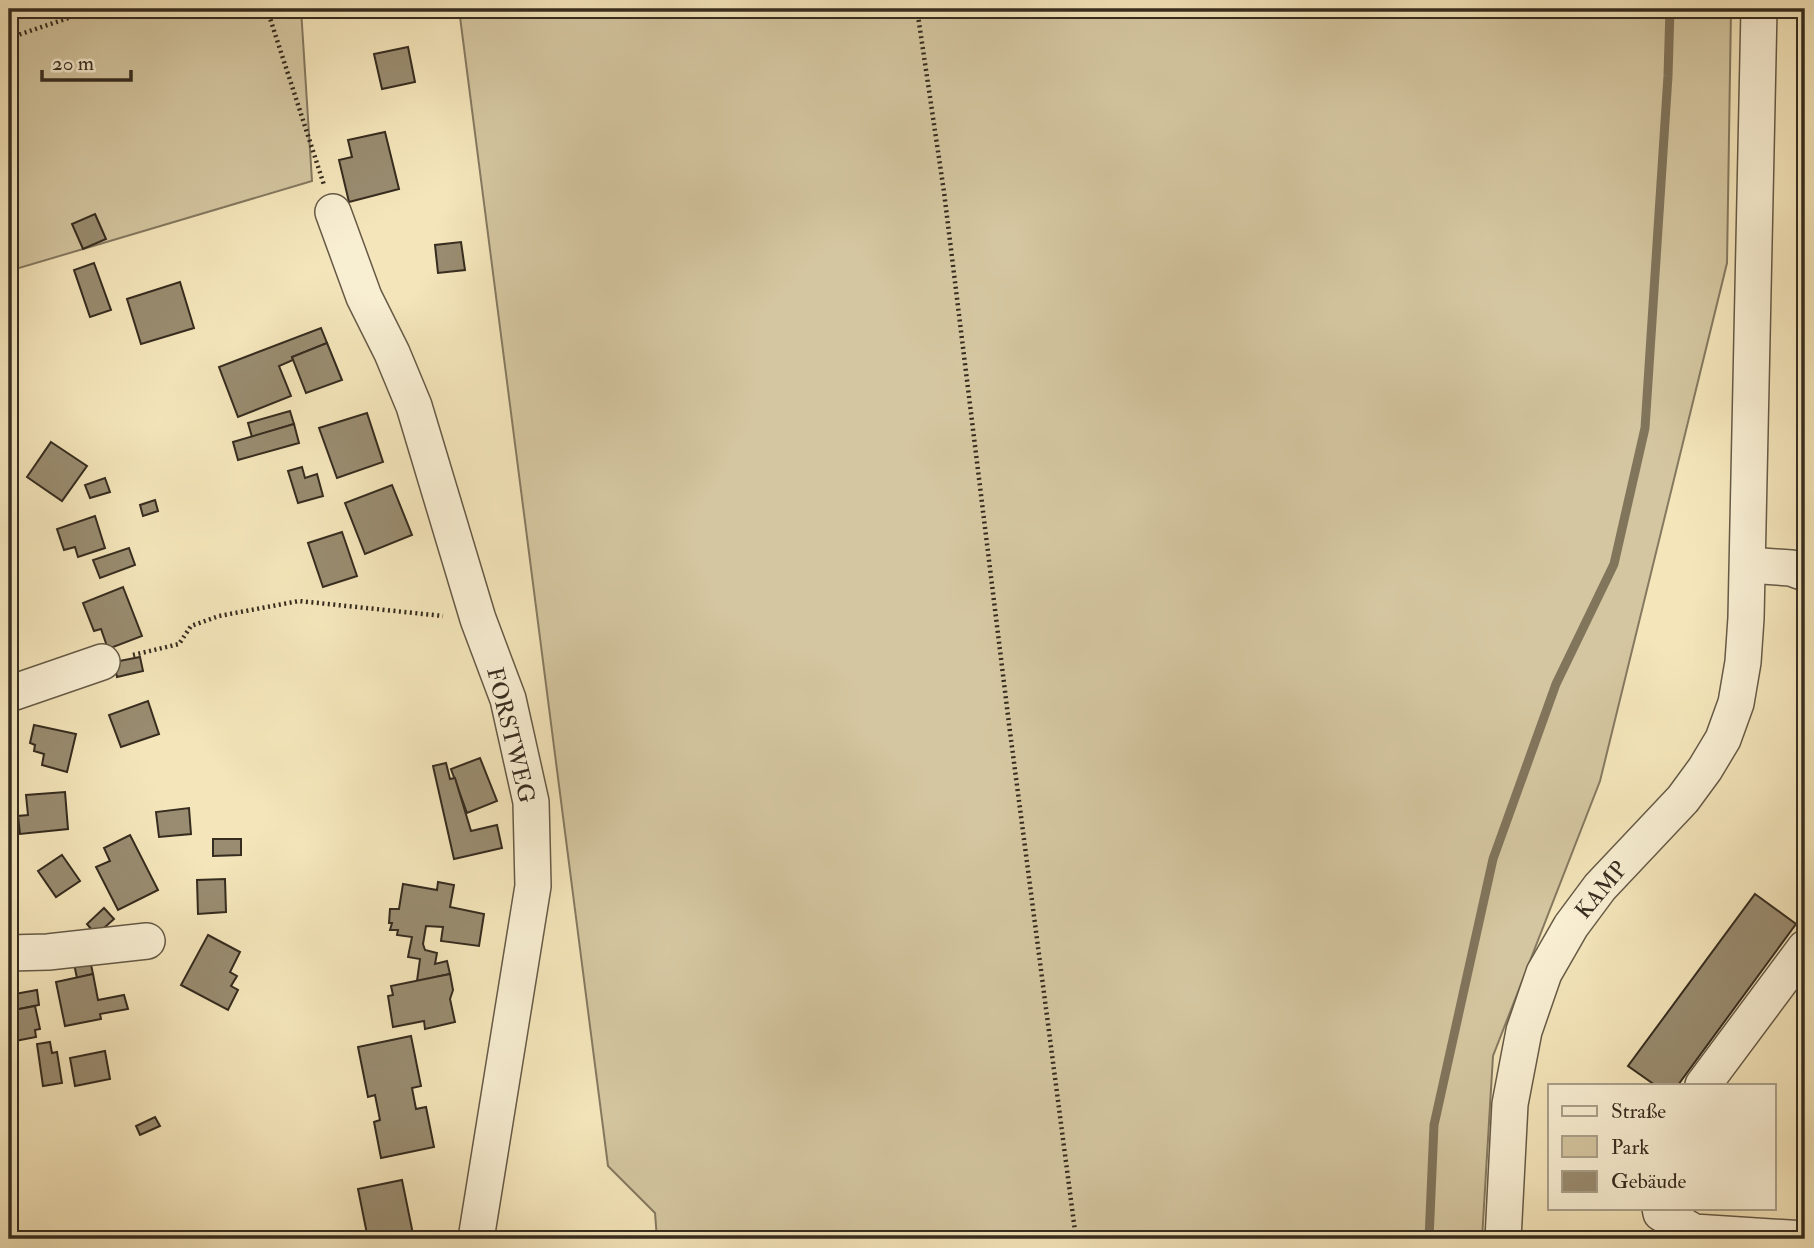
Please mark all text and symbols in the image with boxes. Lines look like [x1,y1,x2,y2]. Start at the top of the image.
scale bar [42,38,131,82]
text: 20 m [52,50,94,77]
street label: FORSTWEG [480,664,542,806]
street label: KAMP [1569,855,1633,925]
legend [1548,1084,1776,1210]
text: Straße [1611,1098,1666,1125]
text: Park [1611,1134,1649,1161]
text: Gebäude [1611,1168,1687,1195]

